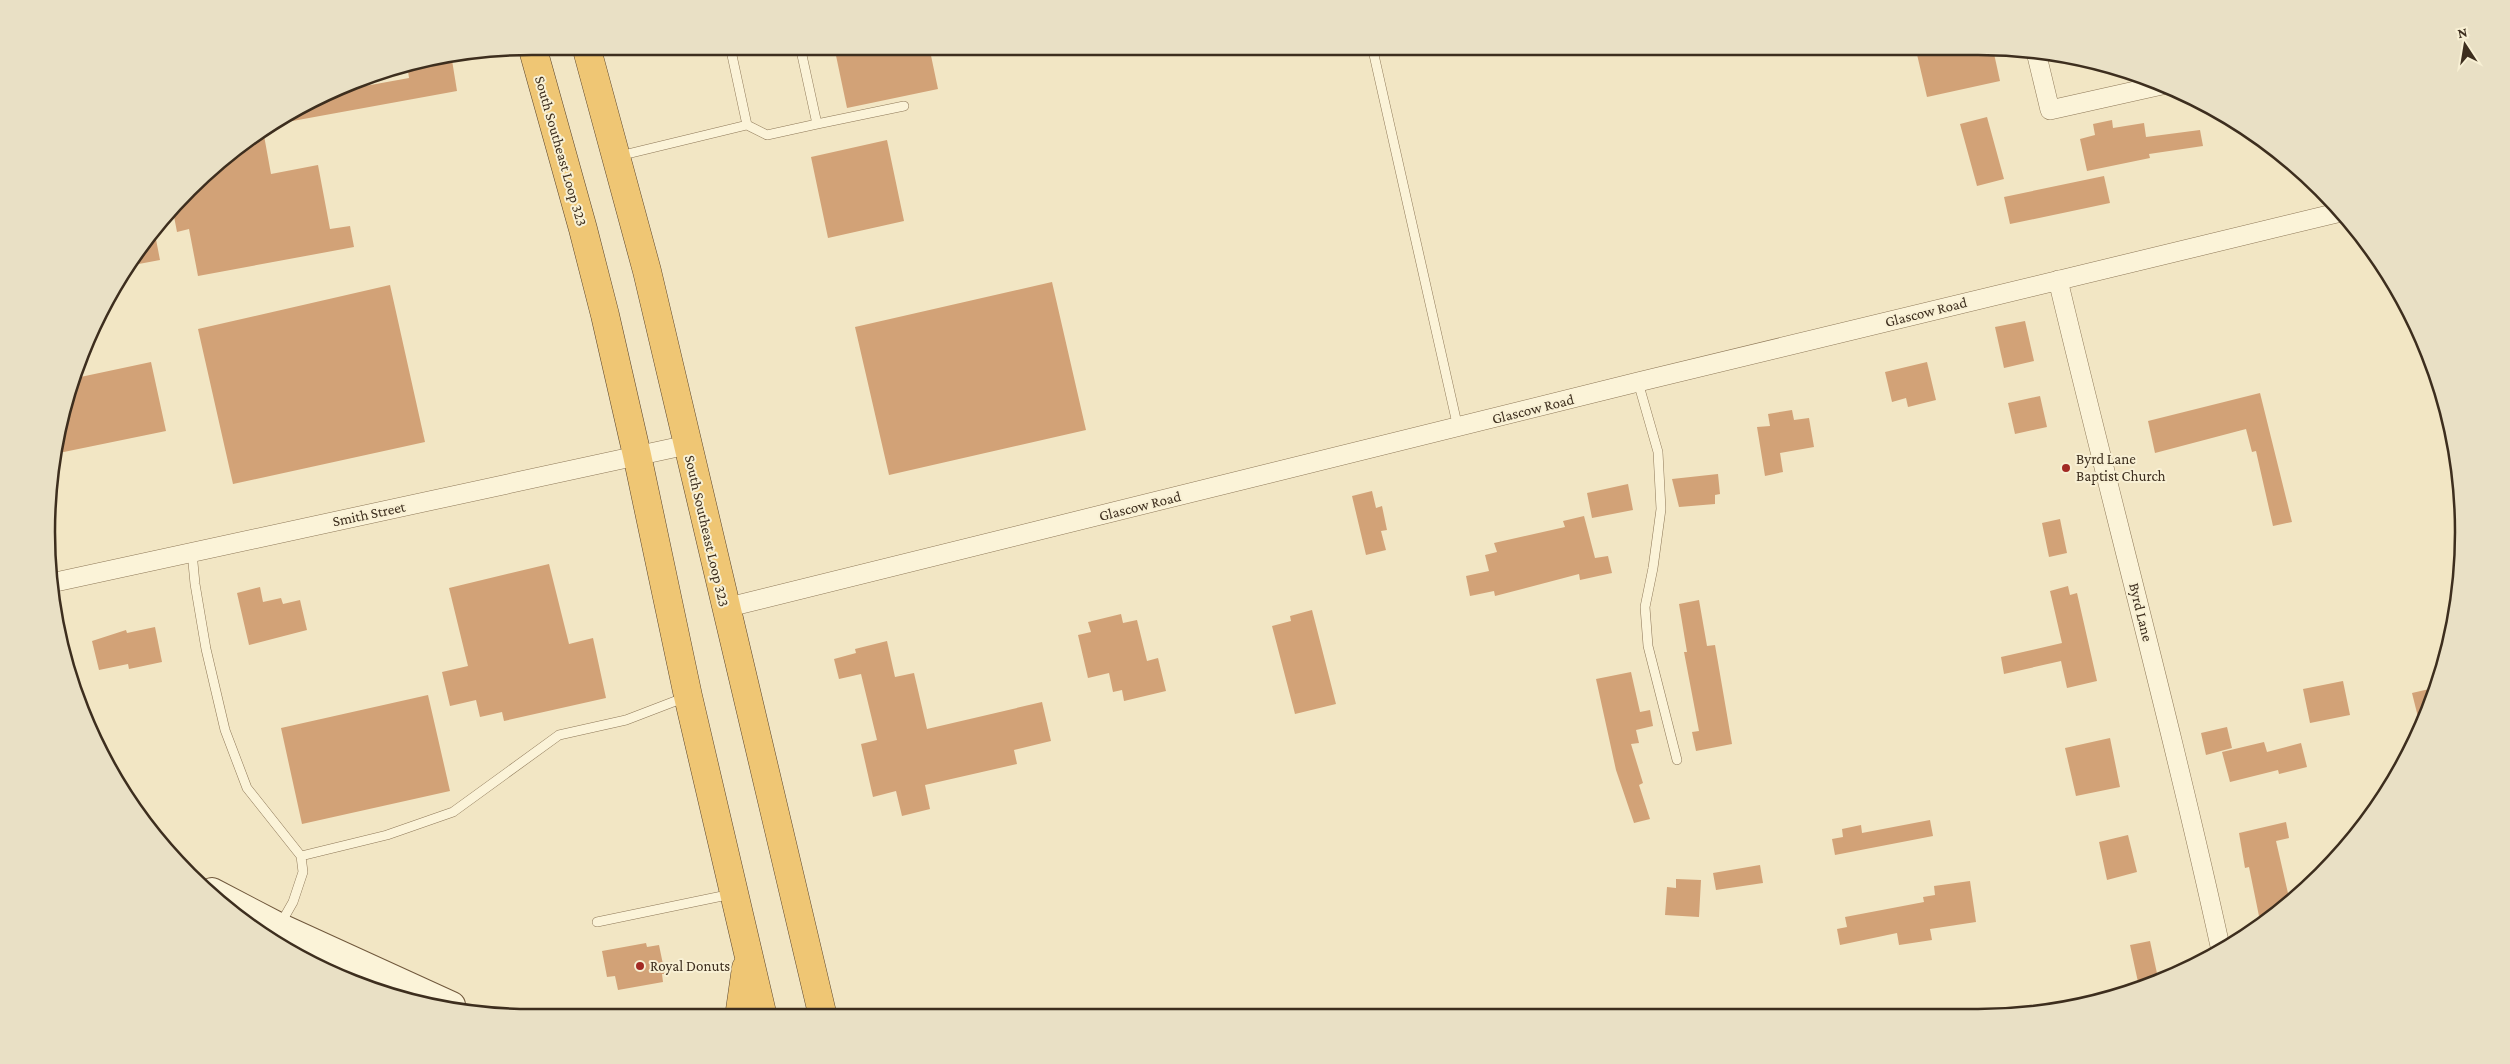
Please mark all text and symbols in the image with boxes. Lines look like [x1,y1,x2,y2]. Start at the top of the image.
north arrow [2440,20,2490,70]
text: N [2456,23,2469,41]
street label: South Southeast Loop 323 [531,74,590,228]
street label: Glascow Road [1883,294,1969,330]
street label: Glascow Road [1490,391,1576,427]
place label: Byrd Lane Baptist Church [2076,451,2166,485]
street label: South Southeast Loop 323 [681,454,732,609]
marker: Byrd Lane Baptist Church [2060,462,2072,474]
street label: Glascow Road [1097,488,1183,524]
street label: Smith Street [331,498,408,530]
street label: Byrd Lane [2125,581,2156,644]
place label: Royal Donuts [650,958,730,975]
marker: Royal Donuts [634,960,646,972]

